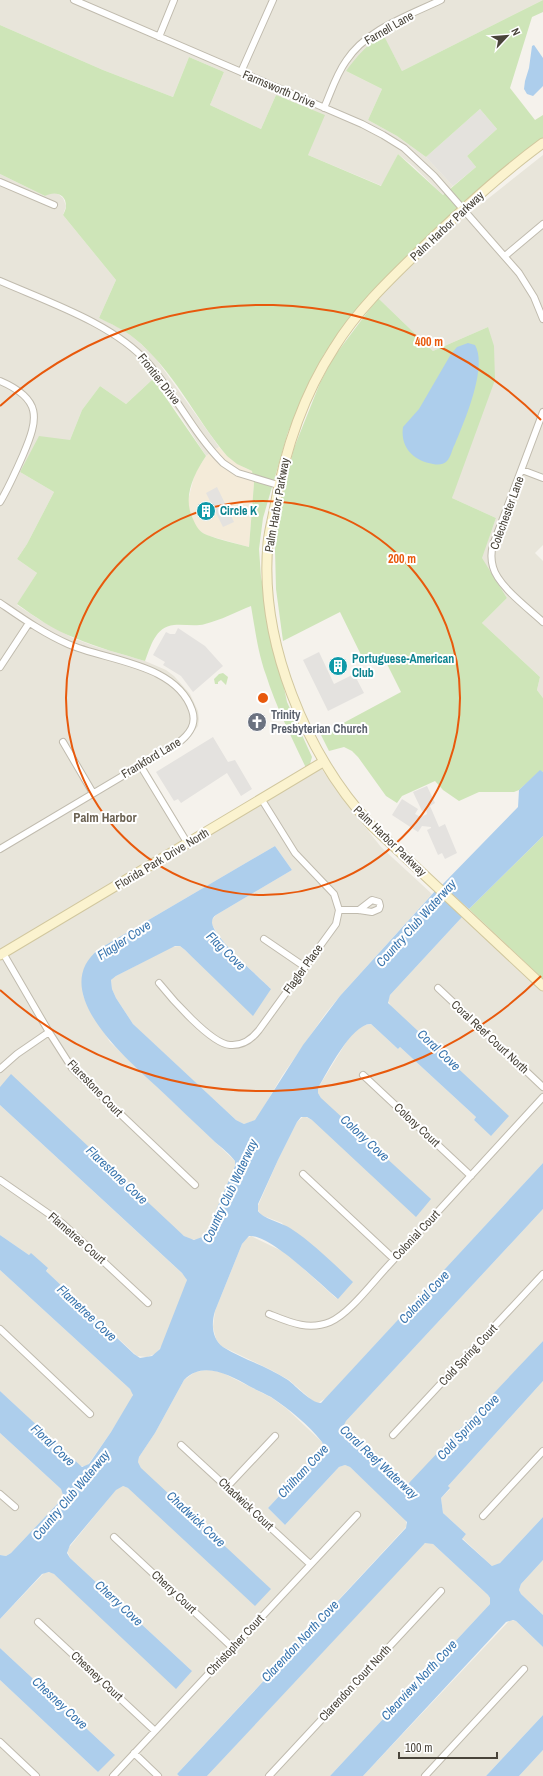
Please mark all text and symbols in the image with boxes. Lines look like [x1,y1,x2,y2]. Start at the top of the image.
street label: Farnell Lane [362,8,416,48]
north arrow [487,16,527,56]
text: N [508,26,524,38]
street label: Farmsworth Drive [240,66,318,112]
street label: Palm Harbor Parkway [407,187,488,264]
text: 400 m [415,334,443,350]
street label: Frontier Drive [134,350,184,408]
street label: Palm Harbor Parkway [261,456,293,554]
street label: Colechester Lane [486,474,528,552]
building icon: Circle K [195,500,217,522]
place label: Circle K [220,503,258,519]
text: 200 m [388,551,416,567]
place label: Portuguese-American Club [352,651,454,681]
building icon: Portuguese-American Club [327,655,349,677]
centre of rings [256,691,270,705]
place label: Trinity Presbyterian Church [271,707,368,737]
church icon: Trinity Presbyterian Church [246,711,268,733]
street label: Frankford Lane [118,734,184,782]
street label: Palm Harbor Parkway [350,802,430,880]
district label: Palm Harbor [73,809,138,826]
street label: Florida Park Drive North [112,825,212,893]
water label: Country Club Waterway [372,875,460,970]
water label: Flagler Cove [94,916,154,964]
water label: Flag Cove [203,928,249,974]
street label: Flagler Place [280,941,326,997]
street label: Coral Reef Court North [448,997,532,1077]
water label: Coral Cove [414,1026,464,1074]
street label: Flarestone Court [64,1056,126,1120]
street label: Colony Court [391,1100,444,1151]
water label: Colony Cove [337,1111,393,1165]
water label: Country Club Waterway [199,1136,262,1245]
water label: Flarestone Cove [83,1142,151,1208]
street label: Colonial Court [389,1206,443,1263]
street label: Flametree Court [45,1209,109,1268]
water label: Colonial Cove [395,1267,453,1327]
water label: Flametree Cove [53,1281,121,1345]
street label: Cold Spring Court [435,1321,501,1389]
water label: Cold Spring Cove [433,1390,503,1464]
water label: Floral Cove [27,1420,79,1470]
water label: Coral Reef Waterway [336,1421,422,1503]
water label: Chilham Cove [274,1440,332,1501]
water label: Country Club Waterway [28,1446,114,1543]
street label: Chadwick Court [215,1474,277,1534]
water label: Chadwick Cove [163,1487,229,1551]
street label: Cherry Court [148,1567,200,1617]
water label: Cherry Cove [91,1576,147,1630]
water label: Clarendon North Cove [258,1596,342,1686]
street label: Christopher Court [202,1611,268,1679]
water label: Clearview North Cove [377,1636,461,1724]
street label: Clarendon Court North [315,1641,395,1725]
street label: Chesney Court [68,1648,127,1704]
water label: Chesney Cove [29,1673,91,1733]
scale bar [399,1734,497,1760]
text: 100 m [405,1740,432,1756]

